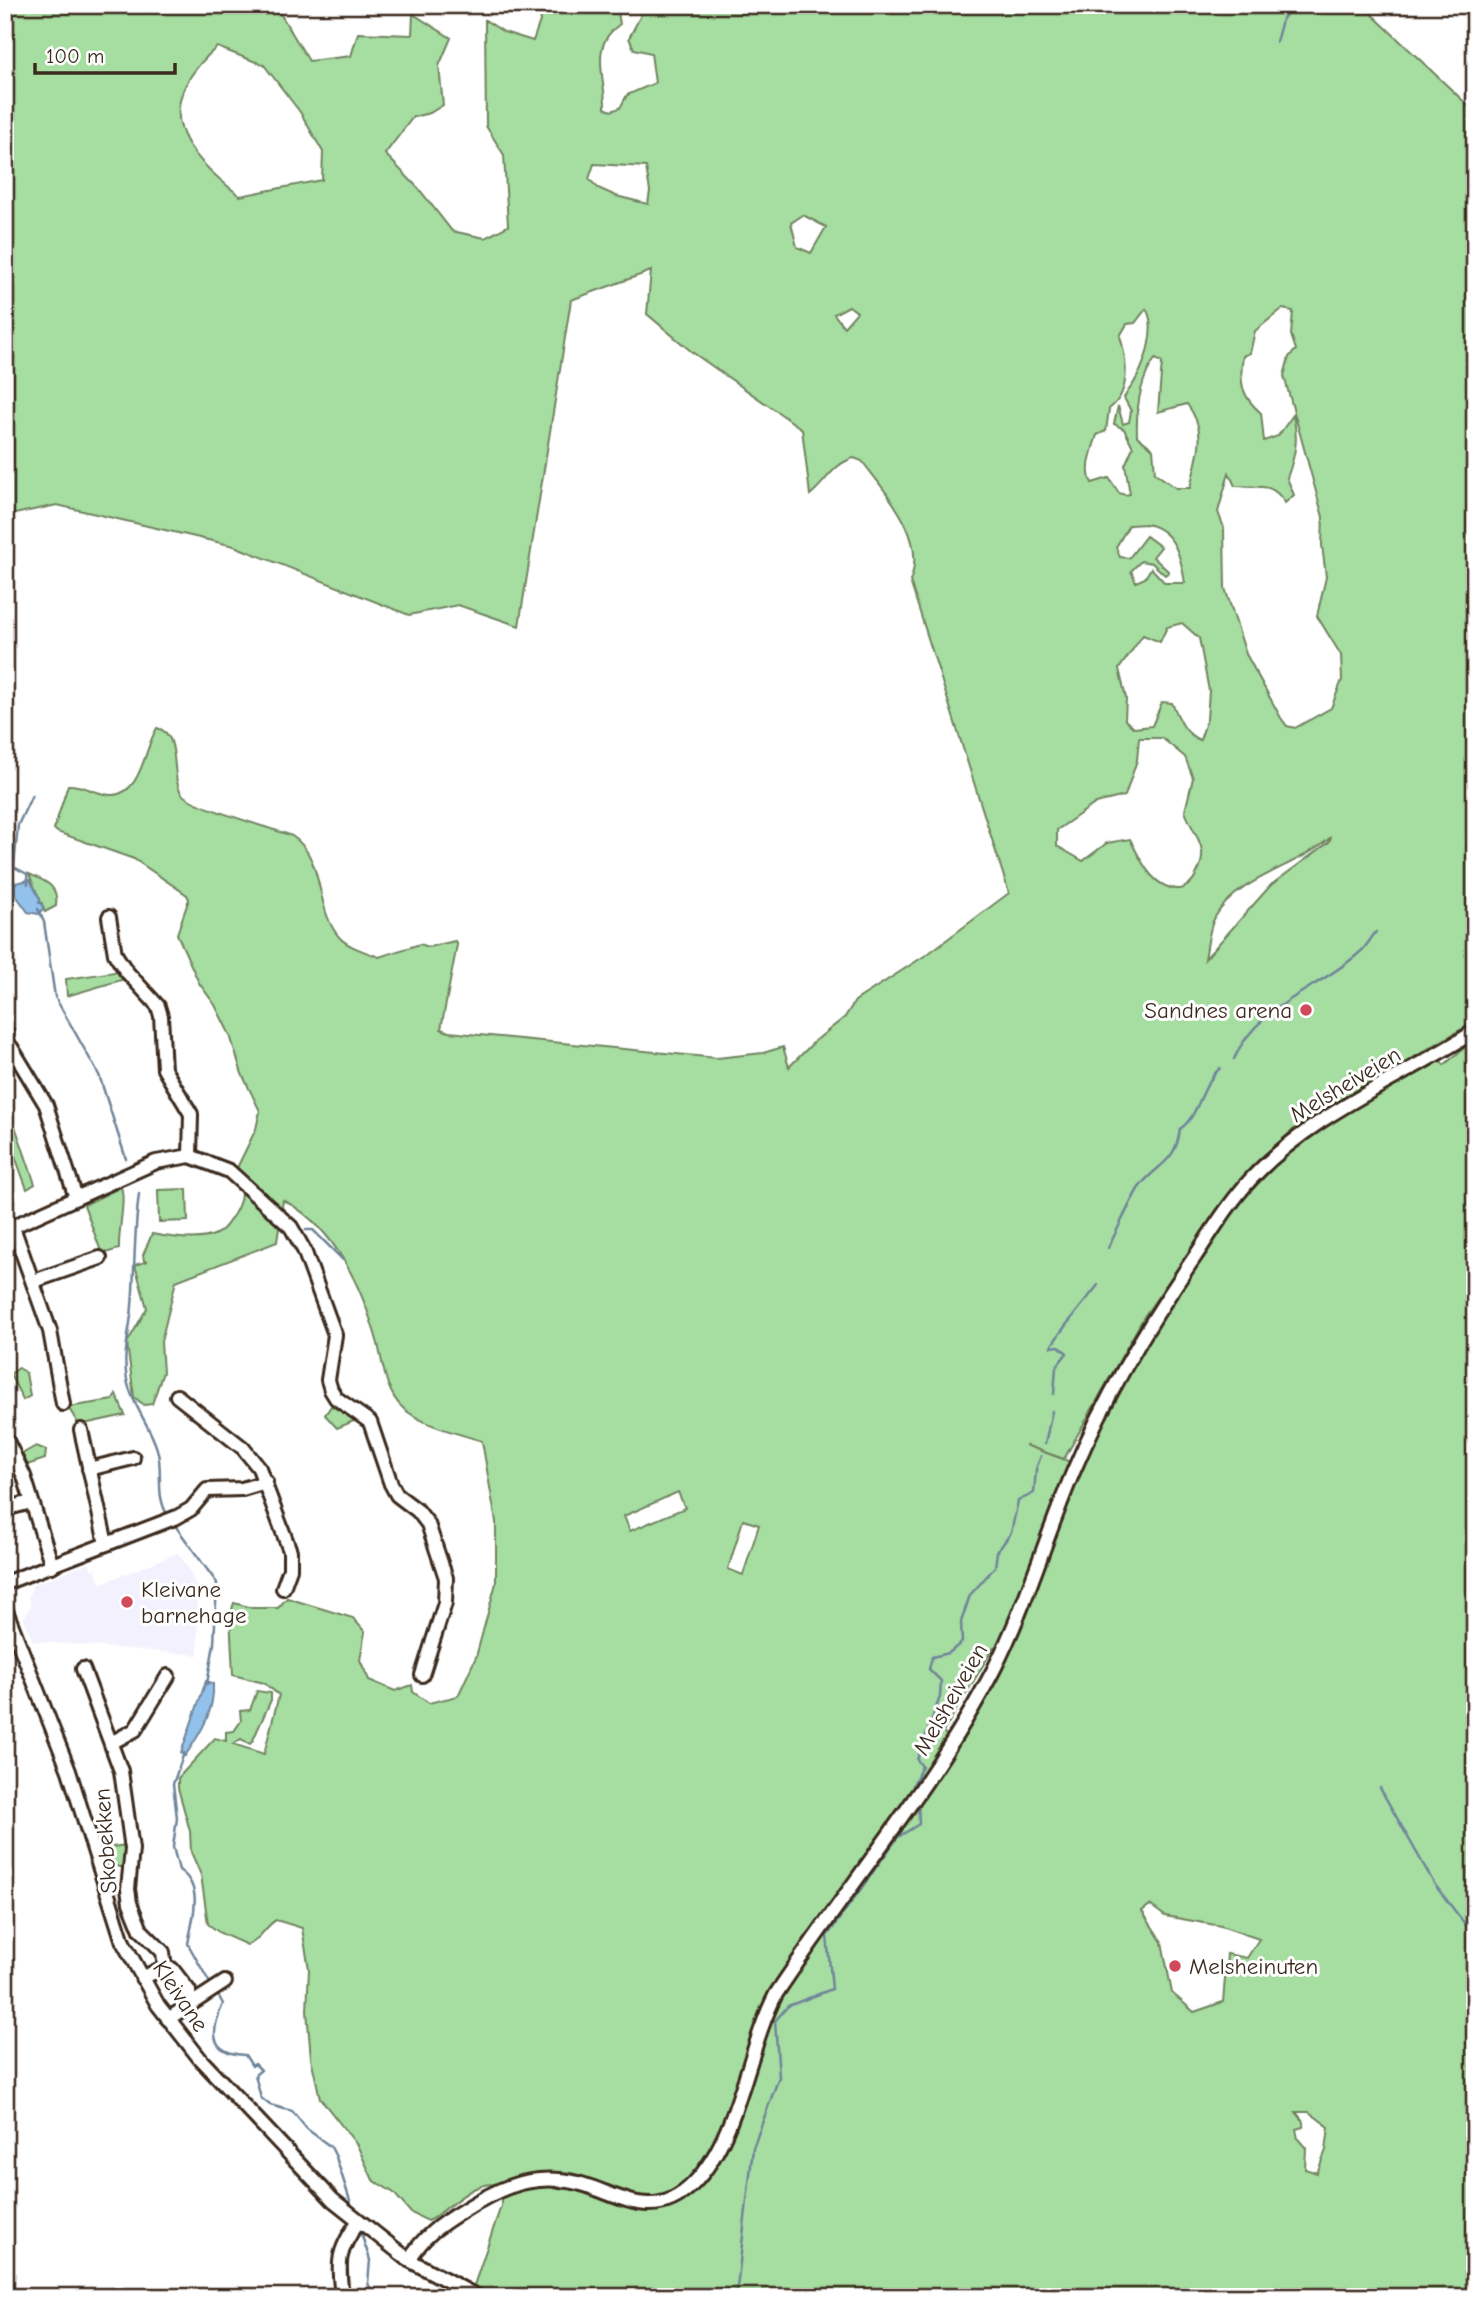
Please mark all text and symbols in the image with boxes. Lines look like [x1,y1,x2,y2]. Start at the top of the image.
scale bar [35,32,175,76]
text: 100 m [46,44,104,68]
place label: Sandnes arena [1144,997,1292,1024]
marker: Sandnes arena [1298,1002,1314,1018]
street label: Melsheiveien [1285,1041,1406,1128]
place label: Kleivane barnehage [141,1576,246,1629]
marker: Kleivane barnehage [119,1594,135,1610]
street label: Melsheiveien [908,1639,993,1760]
street label: Skobekken [88,1787,123,1894]
place label: Melsheinuten [1189,1953,1318,1980]
street label: Kleivane [147,1956,214,2037]
marker: Melsheinuten [1167,1958,1183,1974]

